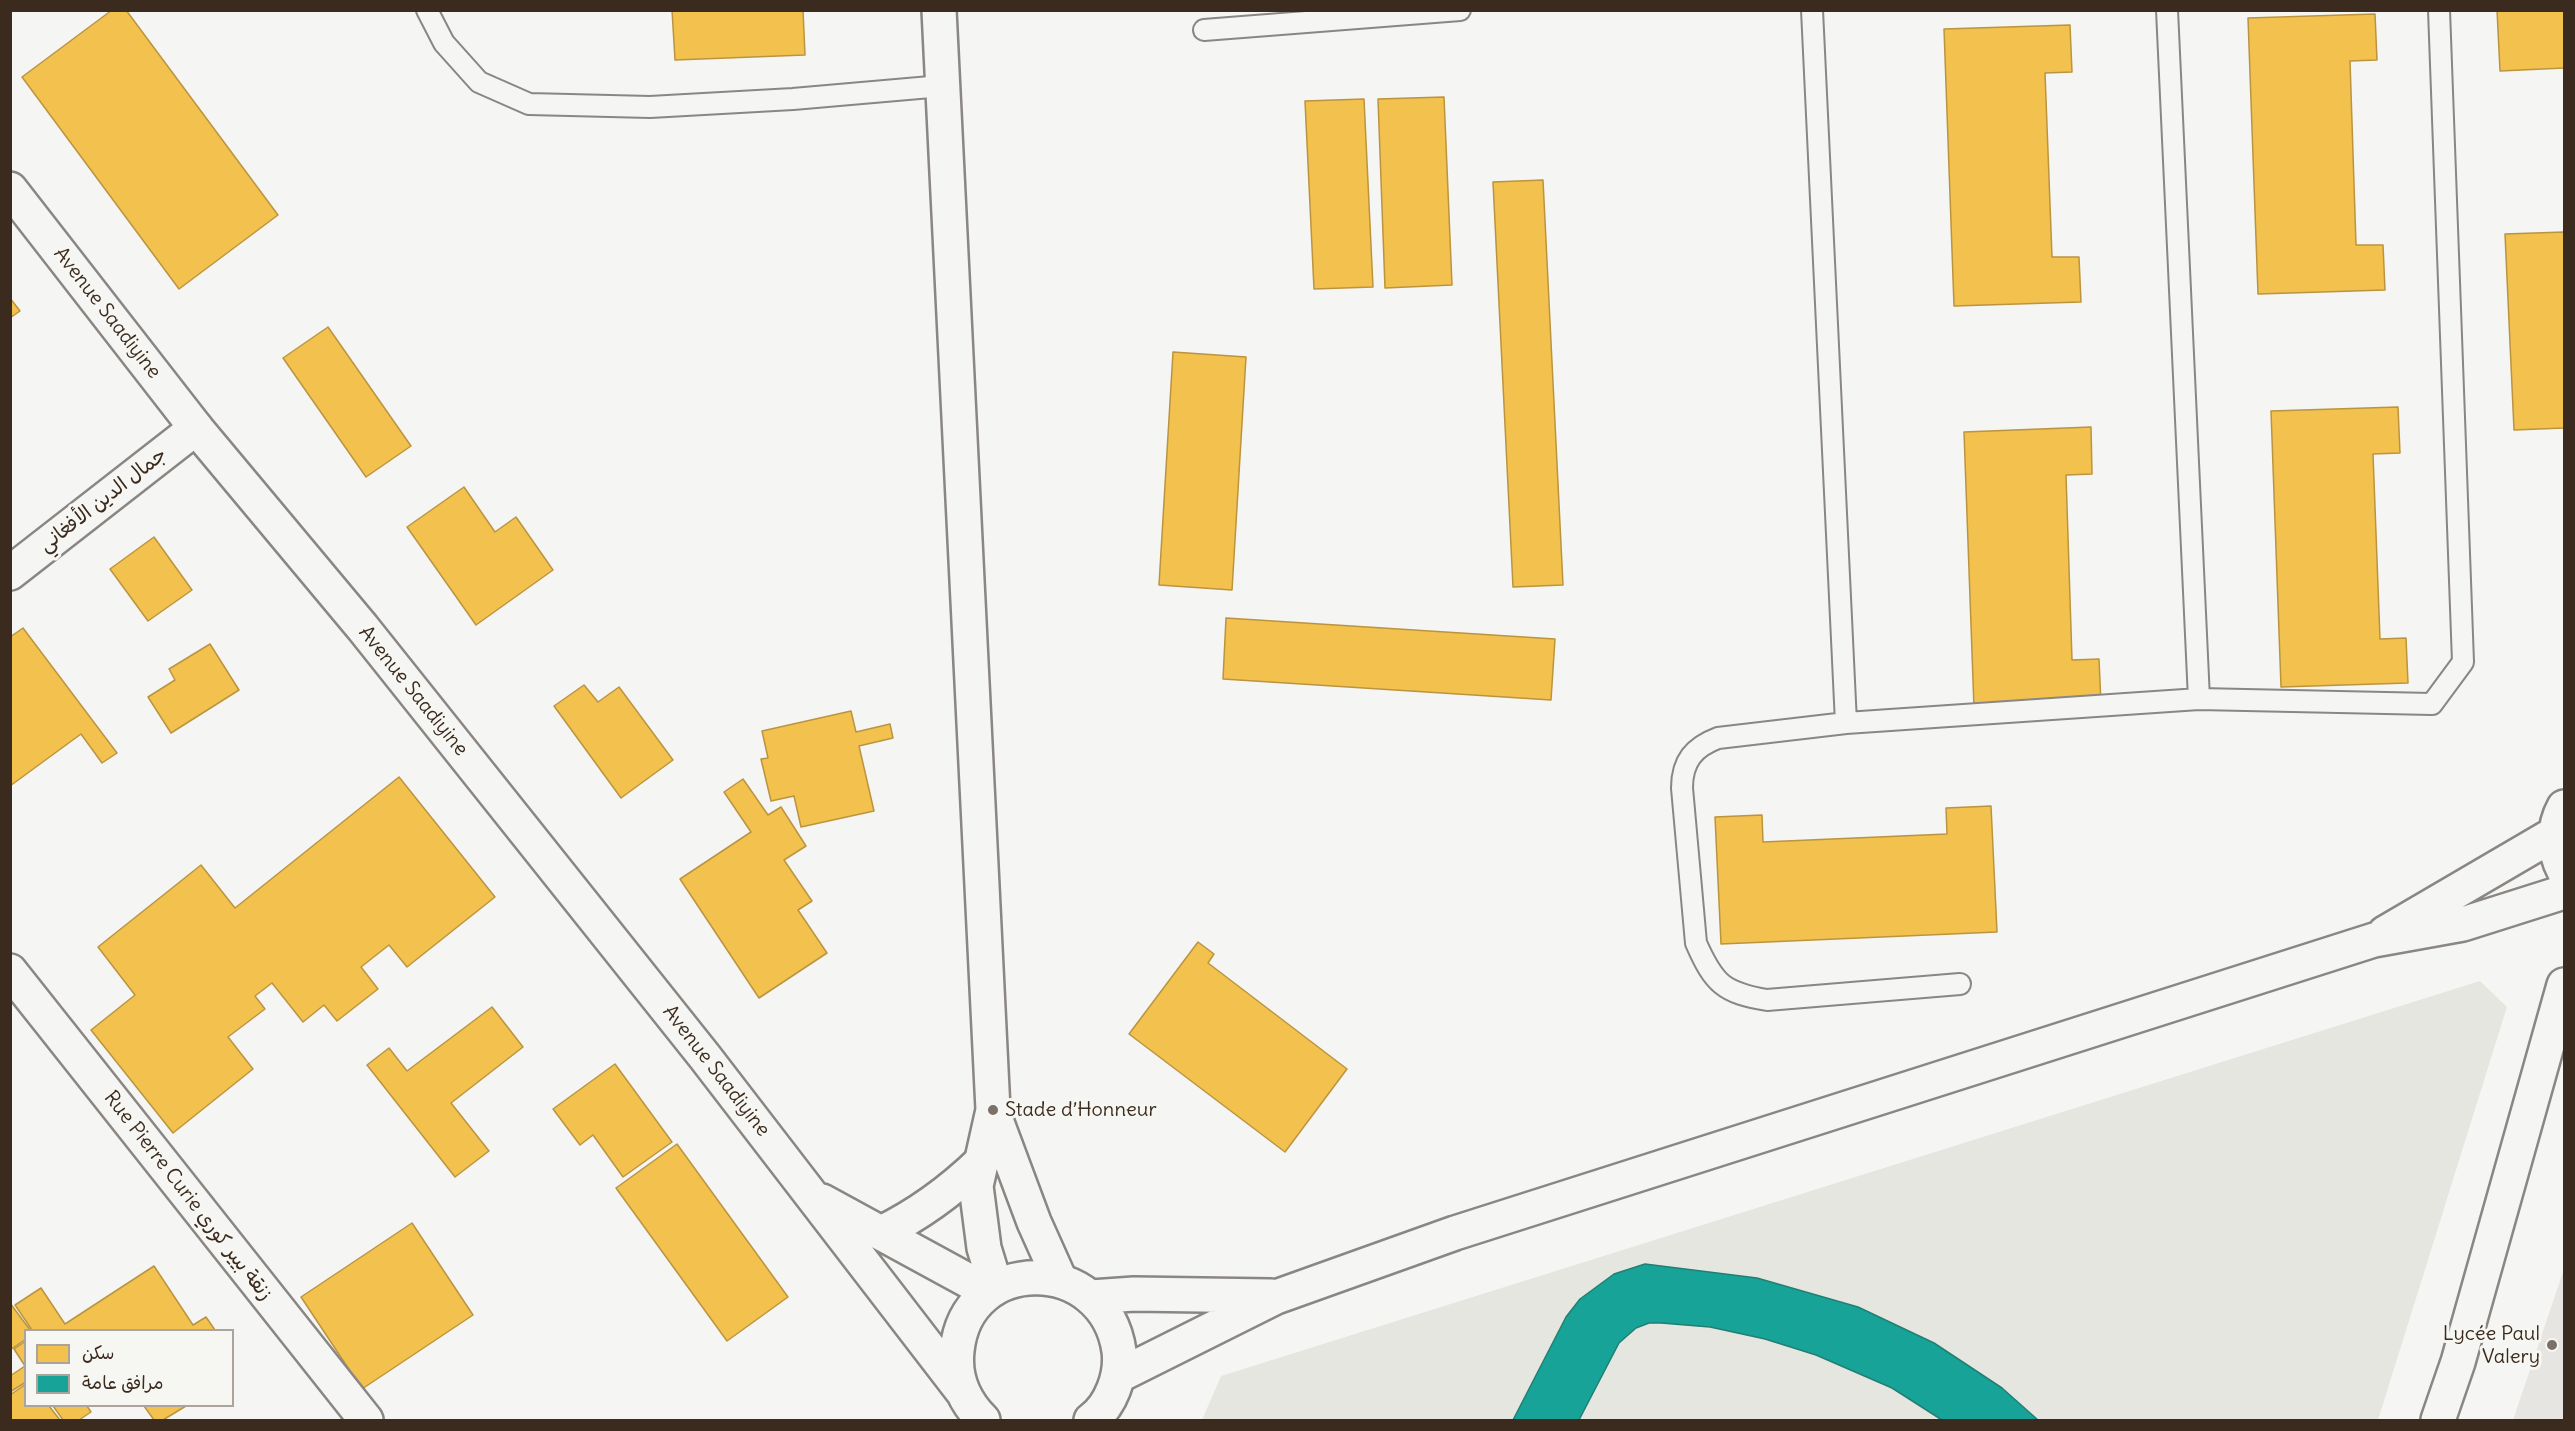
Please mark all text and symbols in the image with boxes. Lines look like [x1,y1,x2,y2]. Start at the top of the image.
street label: Avenue Saadiyine [48,243,166,383]
street label: جمال الدين الأفغاني [34,443,172,557]
street label: Avenue Saadiyine [353,621,473,761]
street label: Avenue Saadiyine [657,1001,775,1141]
street label: Rue Pierre Curie زنقة بيير كوري [99,1086,277,1306]
place label: Stade d’Honneur [1005,1098,1157,1122]
marker: Stade d’Honneur [986,1103,1000,1117]
place label: Lycée Paul Valery [2443,1322,2540,1369]
legend [24,1329,234,1407]
marker: Lycée Paul Valery [2545,1338,2559,1352]
text: سكن [82,1341,114,1364]
text: مرافق عامة [82,1371,164,1394]

